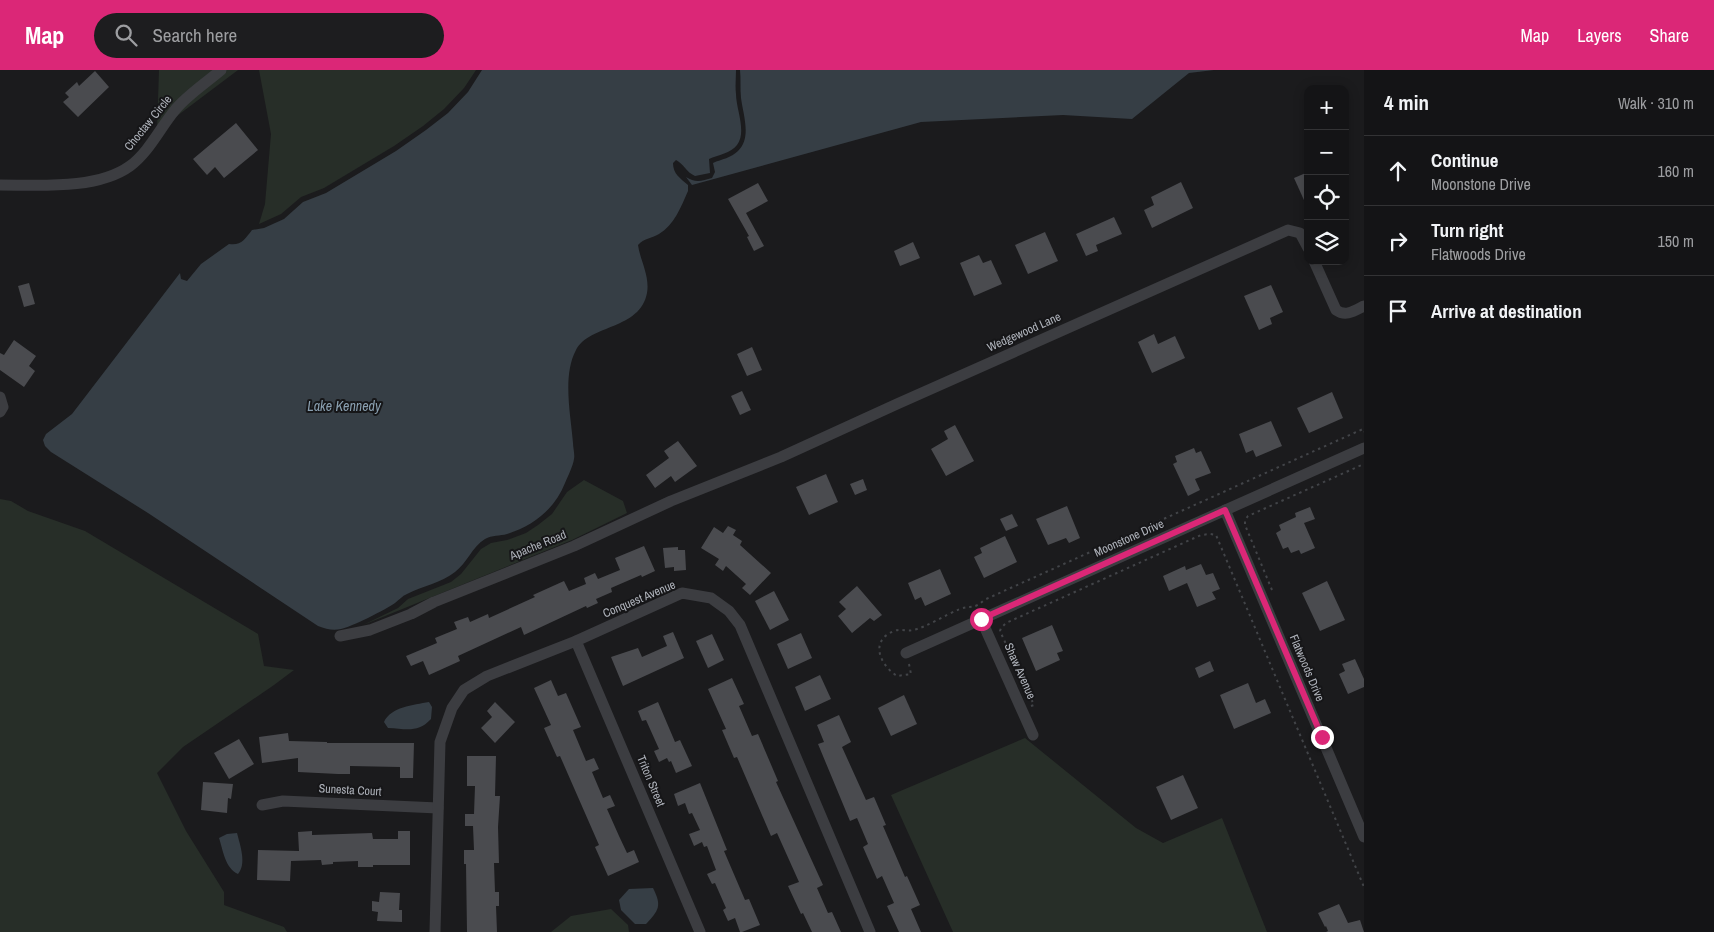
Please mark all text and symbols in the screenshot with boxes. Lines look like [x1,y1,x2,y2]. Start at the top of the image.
search box [94,13,444,58]
text: Map [25,19,64,51]
icon: search [112,21,140,49]
text: Search here [152,22,237,48]
text: Map [1521,23,1549,48]
text: Layers [1577,23,1622,48]
text: Share [1650,23,1689,48]
map controls [1304,85,1349,265]
button: + [1304,85,1349,130]
text: 4 min [1384,88,1429,117]
street label: Choctaw Circle [121,92,175,154]
text: Walk · 310 m [1618,92,1694,114]
button: − [1304,130,1349,175]
text: Continue [1431,147,1499,173]
icon: ahead [1384,157,1412,185]
text: 160 m [1658,160,1694,182]
text: Moonstone Drive [1431,173,1531,195]
button: locate [1304,175,1349,220]
text: Turn right [1431,217,1503,243]
button: layers [1304,220,1349,265]
icon: right [1384,227,1412,255]
text: 150 m [1658,230,1694,252]
text: Flatwoods Drive [1431,243,1526,265]
icon: arrive [1384,297,1412,325]
text: Arrive at destination [1431,298,1582,324]
street label: Wedgewood Lane [985,309,1063,355]
water label: Lake Kennedy [307,397,382,415]
street label: Moonstone Drive [1092,515,1166,561]
street label: Apache Road [506,526,569,564]
street label: Conquest Avenue [600,576,678,622]
route start [970,608,993,631]
street label: Flatwoods Drive [1286,632,1328,704]
street label: Shaw Avenue [1000,640,1040,702]
route end [1311,726,1334,749]
street label: Triton Street [633,753,669,809]
street label: Sunesta Court [318,780,382,800]

